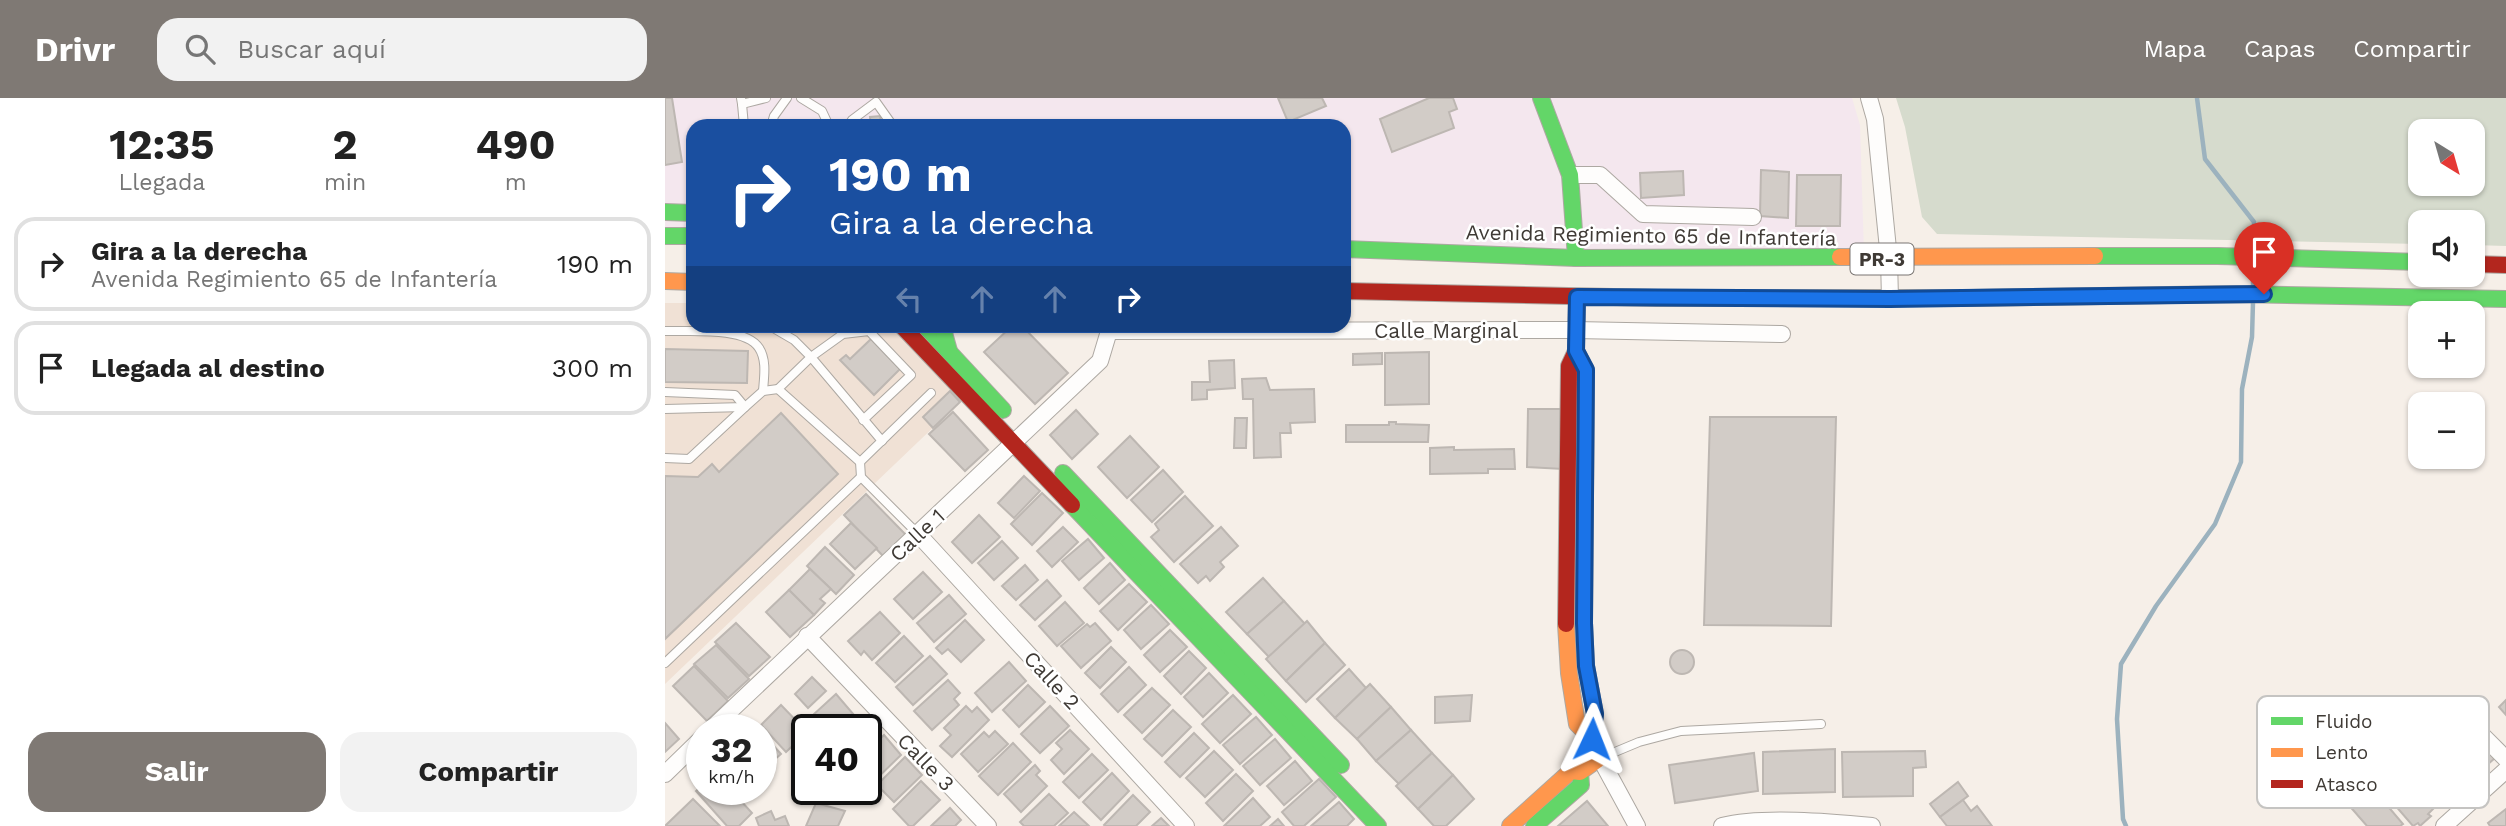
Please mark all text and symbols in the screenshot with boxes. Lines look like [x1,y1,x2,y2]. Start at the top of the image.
search box [157,18,647,81]
text: Drivr [35,30,115,69]
icon: search [181,30,219,68]
text: Buscar aquí [237,34,386,64]
text: Mapa [2143,35,2206,63]
text: Capas [2244,35,2315,63]
text: Compartir [2353,35,2471,63]
north arrow [2408,119,2485,196]
map controls [2408,119,2485,469]
text: 12:35 [109,120,215,169]
text: 2 [333,120,358,169]
text: 490 [476,120,556,169]
text: 190 m [829,145,972,203]
icon: right [714,147,805,238]
text: Llegada [119,169,205,196]
text: min [324,169,366,196]
text: m [505,169,527,196]
text: Gira a la derecha [829,204,1093,242]
button: sound [2408,210,2485,287]
street label: Avenida Regimiento 65 de Infantería [1465,219,1837,251]
pin [2234,222,2294,294]
icon: arrive [2245,233,2283,271]
text: Gira a la derecha [91,236,307,266]
road number: PR-3 [1851,244,1913,274]
icon: right [32,245,70,283]
text: 190 m [557,249,633,279]
text: Avenida Regimiento 65 de Infantería [91,266,497,293]
icon: left [890,280,928,318]
icon: ahead [963,280,1001,318]
icon: ahead [1036,280,1074,318]
icon: right [1109,280,1147,318]
button: + [2408,301,2485,378]
street label: Calle Marginal [1374,318,1519,343]
icon: arrive [32,349,70,387]
text: Llegada al destino [91,353,325,383]
text: 300 m [552,353,633,383]
button: − [2408,392,2485,469]
street label: Calle 1 [884,503,950,567]
street label: Calle 2 [1019,646,1085,714]
legend [2257,696,2489,808]
position arrow [1555,702,1629,776]
text: Fluido [2315,710,2373,733]
speed limit sign: 40 [791,714,882,805]
street label: Calle 3 [892,728,960,796]
text: 32 [711,729,752,771]
button: Salir [28,732,326,812]
button: Compartir [340,732,637,812]
text: Lento [2315,741,2368,764]
text: km/h [708,766,755,787]
text: Atasco [2315,773,2378,796]

